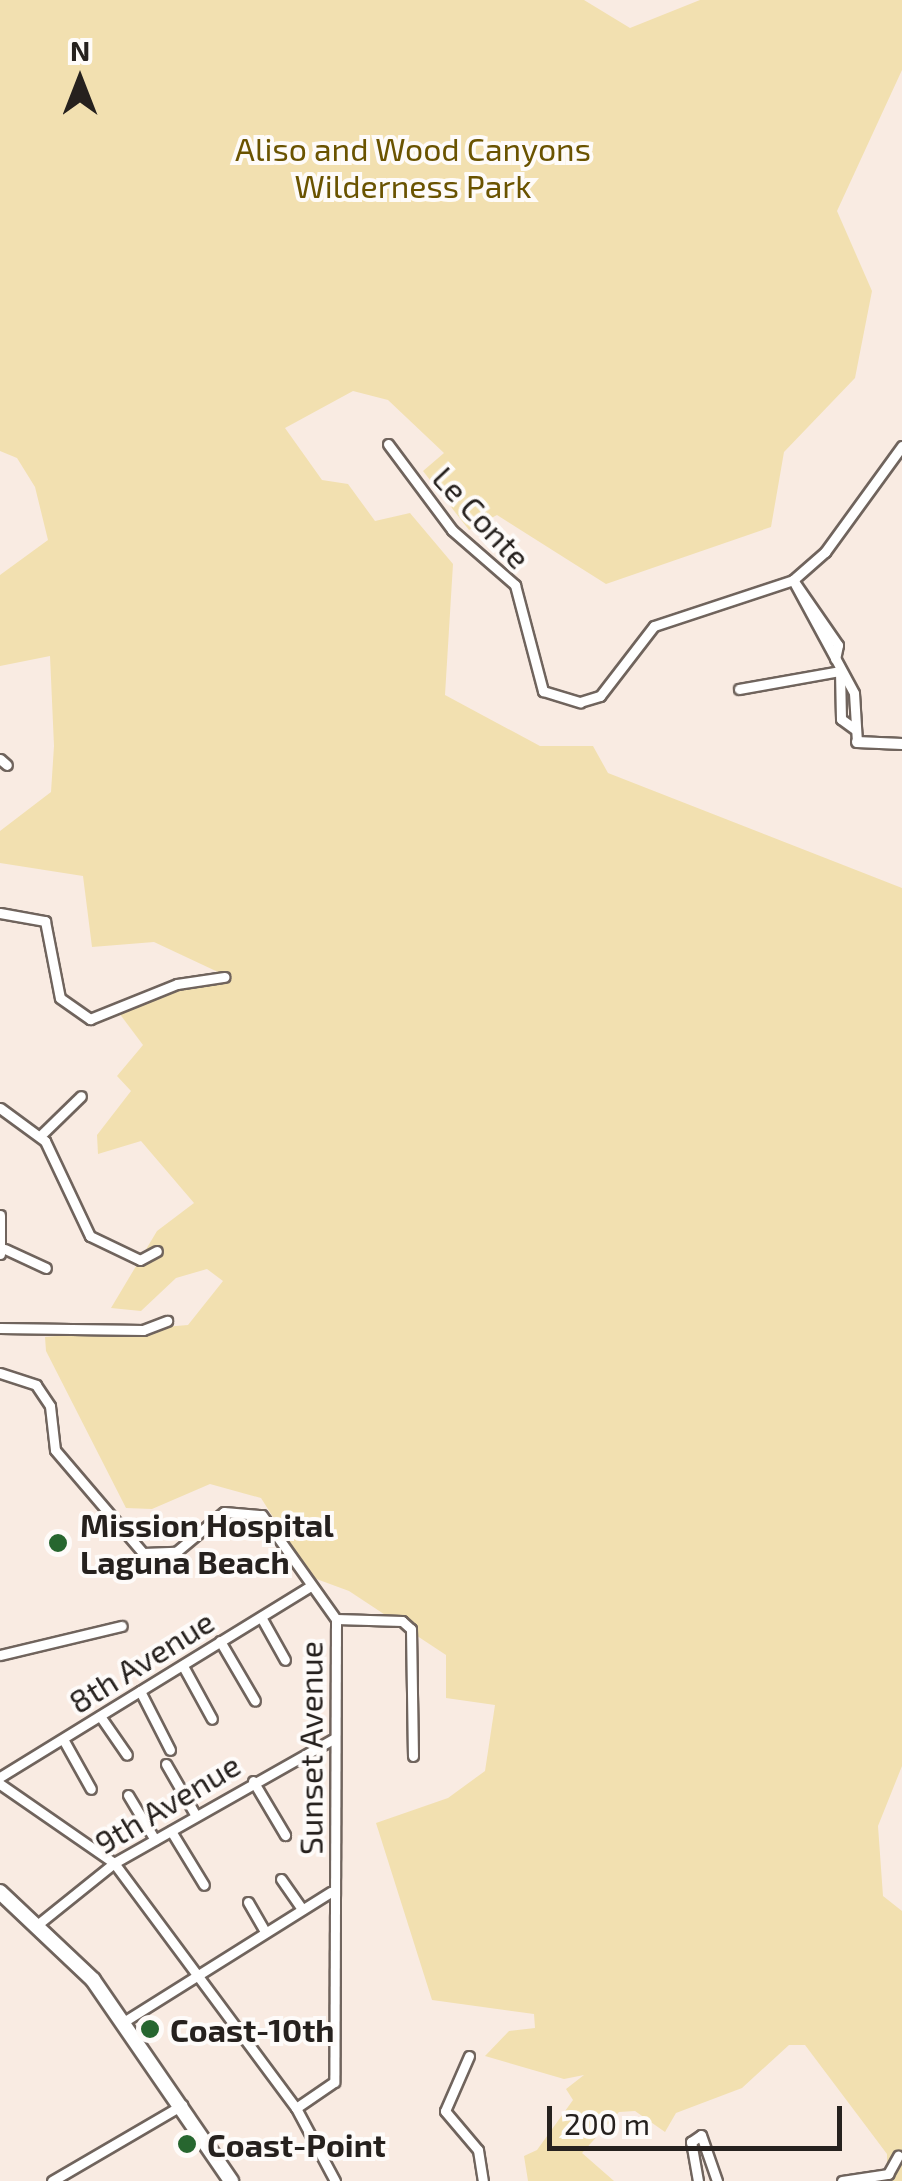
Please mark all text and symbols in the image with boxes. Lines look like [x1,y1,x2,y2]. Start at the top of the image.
north arrow [30,30,130,130]
text: N [70,33,90,67]
park label: Aliso and Wood Canyons Wilderness Park [235,130,591,205]
street label: Le Conte [425,458,539,576]
place label: Mission Hospital Laguna Beach [80,1506,334,1581]
marker: Mission Hospital Laguna Beach [45,1530,71,1556]
street label: 8th Avenue [61,1601,221,1721]
street label: Sunset Avenue [291,1641,329,1855]
street label: 9th Avenue [87,1744,247,1862]
place label: Coast-10th [170,2010,335,2048]
marker: Coast-10th [139,2018,161,2040]
scale bar [552,2086,847,2148]
text: 200 m [564,2105,650,2141]
place label: Coast-Point [207,2125,386,2163]
marker: Coast-Point [176,2133,198,2155]

